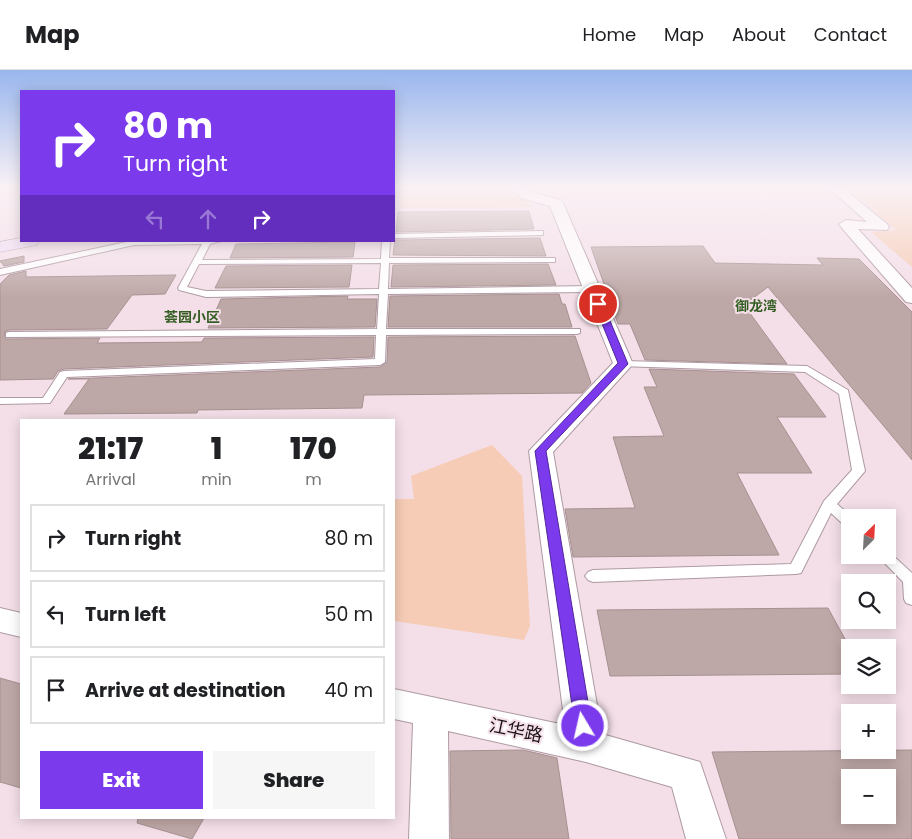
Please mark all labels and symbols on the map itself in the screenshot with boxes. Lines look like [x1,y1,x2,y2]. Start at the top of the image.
pin [577,283,619,325]
district label: 御龙湾 [735,296,777,316]
district label: 荟园小区 [164,307,220,327]
north arrow [841,509,896,564]
position arrow [556,699,608,751]
street label: 江华路 [487,712,545,748]

